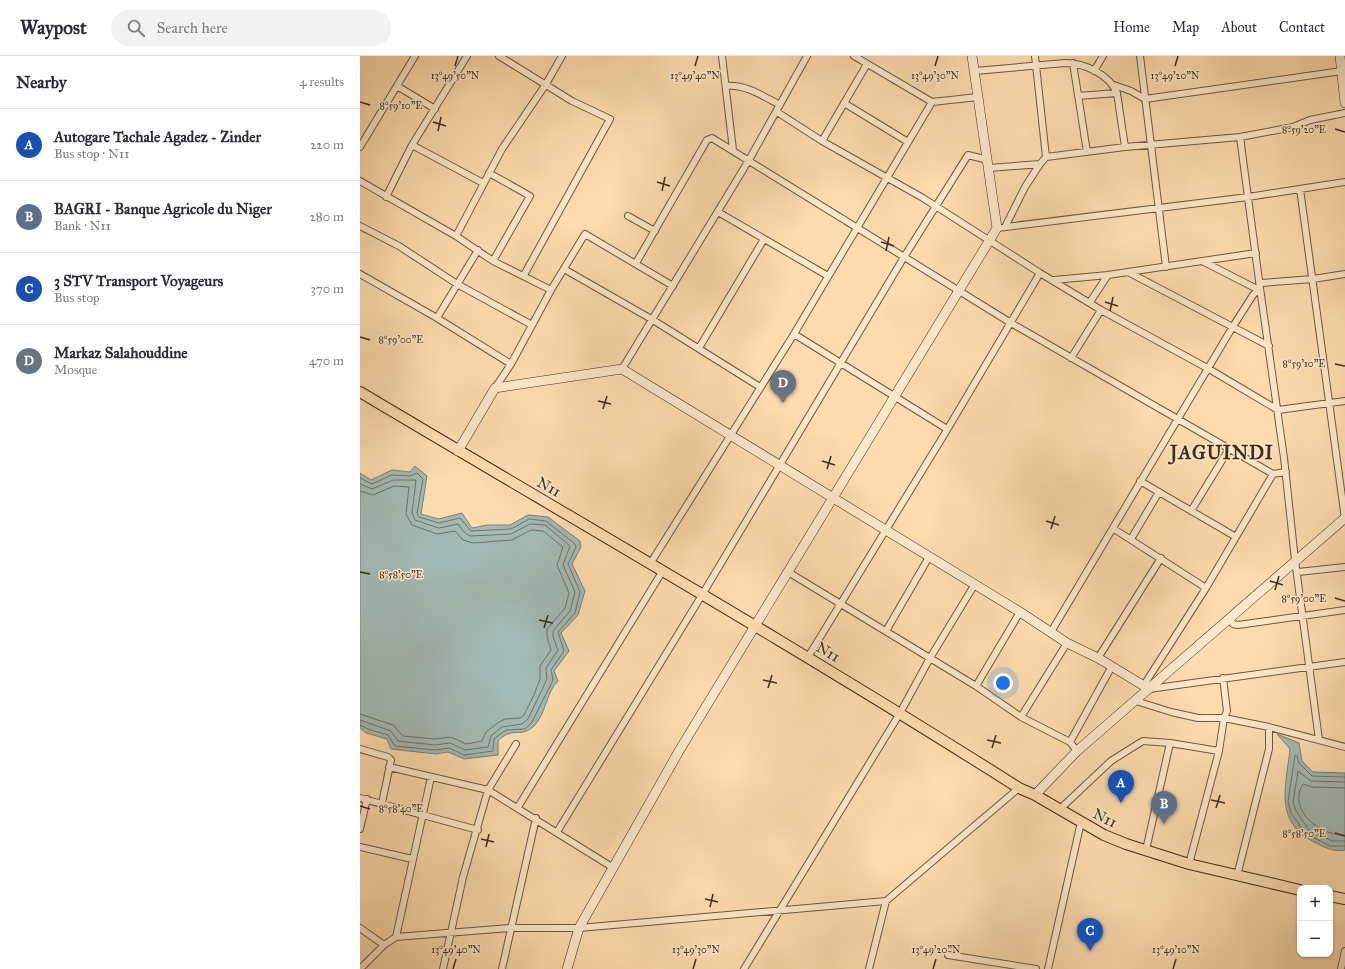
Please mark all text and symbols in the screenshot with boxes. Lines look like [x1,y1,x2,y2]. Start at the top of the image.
search box [111,10,391,46]
text: Waypost [20,16,87,39]
icon: search [125,17,147,39]
text: Search here [157,19,228,37]
text: Home [1113,19,1150,36]
text: Map [1172,19,1199,36]
text: About [1221,19,1257,36]
text: Contact [1279,19,1325,36]
text: 13°49'50"N [431,70,480,82]
text: 13°49'40"N [670,70,720,82]
text: 13°49'30"N [911,70,959,82]
text: 13°49'20"N [1151,70,1200,82]
text: Nearby [16,72,67,93]
text: 4 results [299,74,344,90]
text: 8°59'10"E [380,100,423,112]
text: 8°59'20"E [1282,124,1326,136]
text: Autogare Tachale Agadez - Zinder [54,128,261,146]
text: A [25,137,33,153]
text: 220 m [310,137,344,153]
text: Bus stop · N11 [54,146,129,162]
text: BAGRI - Banque Agricole du Niger [54,200,272,218]
text: B [25,209,33,225]
text: 280 m [309,209,344,225]
text: Bank · N11 [54,218,111,234]
text: 3 STV Transport Voyageurs [54,272,223,290]
text: C [25,281,33,297]
text: 370 m [311,281,344,297]
text: Bus stop [54,290,100,306]
text: 8°59'00"E [379,334,423,346]
text: Markaz Salahouddine [54,344,188,362]
text: D [24,353,34,369]
text: 470 m [309,353,344,369]
text: 8°59'10"E [1283,358,1326,370]
text: Mosque [54,362,97,378]
pin: D [770,370,796,403]
district label: JAGUINDI [1167,441,1274,465]
street label: N11 [534,473,564,501]
text: 8°58'50"E [379,569,423,581]
text: 8°59'00"E [1282,593,1326,605]
street label: N11 [813,638,843,666]
your location [993,673,1013,693]
pin: A [1108,770,1134,803]
pin: B [1151,791,1177,824]
text: 8°58'40"E [379,803,423,815]
street label: N11 [1090,804,1120,832]
text: 8°58'50"E [1282,828,1326,840]
map controls [1297,885,1333,957]
button: + [1297,885,1333,921]
pin: C [1077,918,1103,951]
button: − [1297,921,1333,957]
text: 13°49'40"N [431,944,481,956]
text: 13°49'30"N [672,944,720,956]
text: 13°49'20"N [912,944,961,956]
text: 13°49'10"N [1152,944,1200,956]

